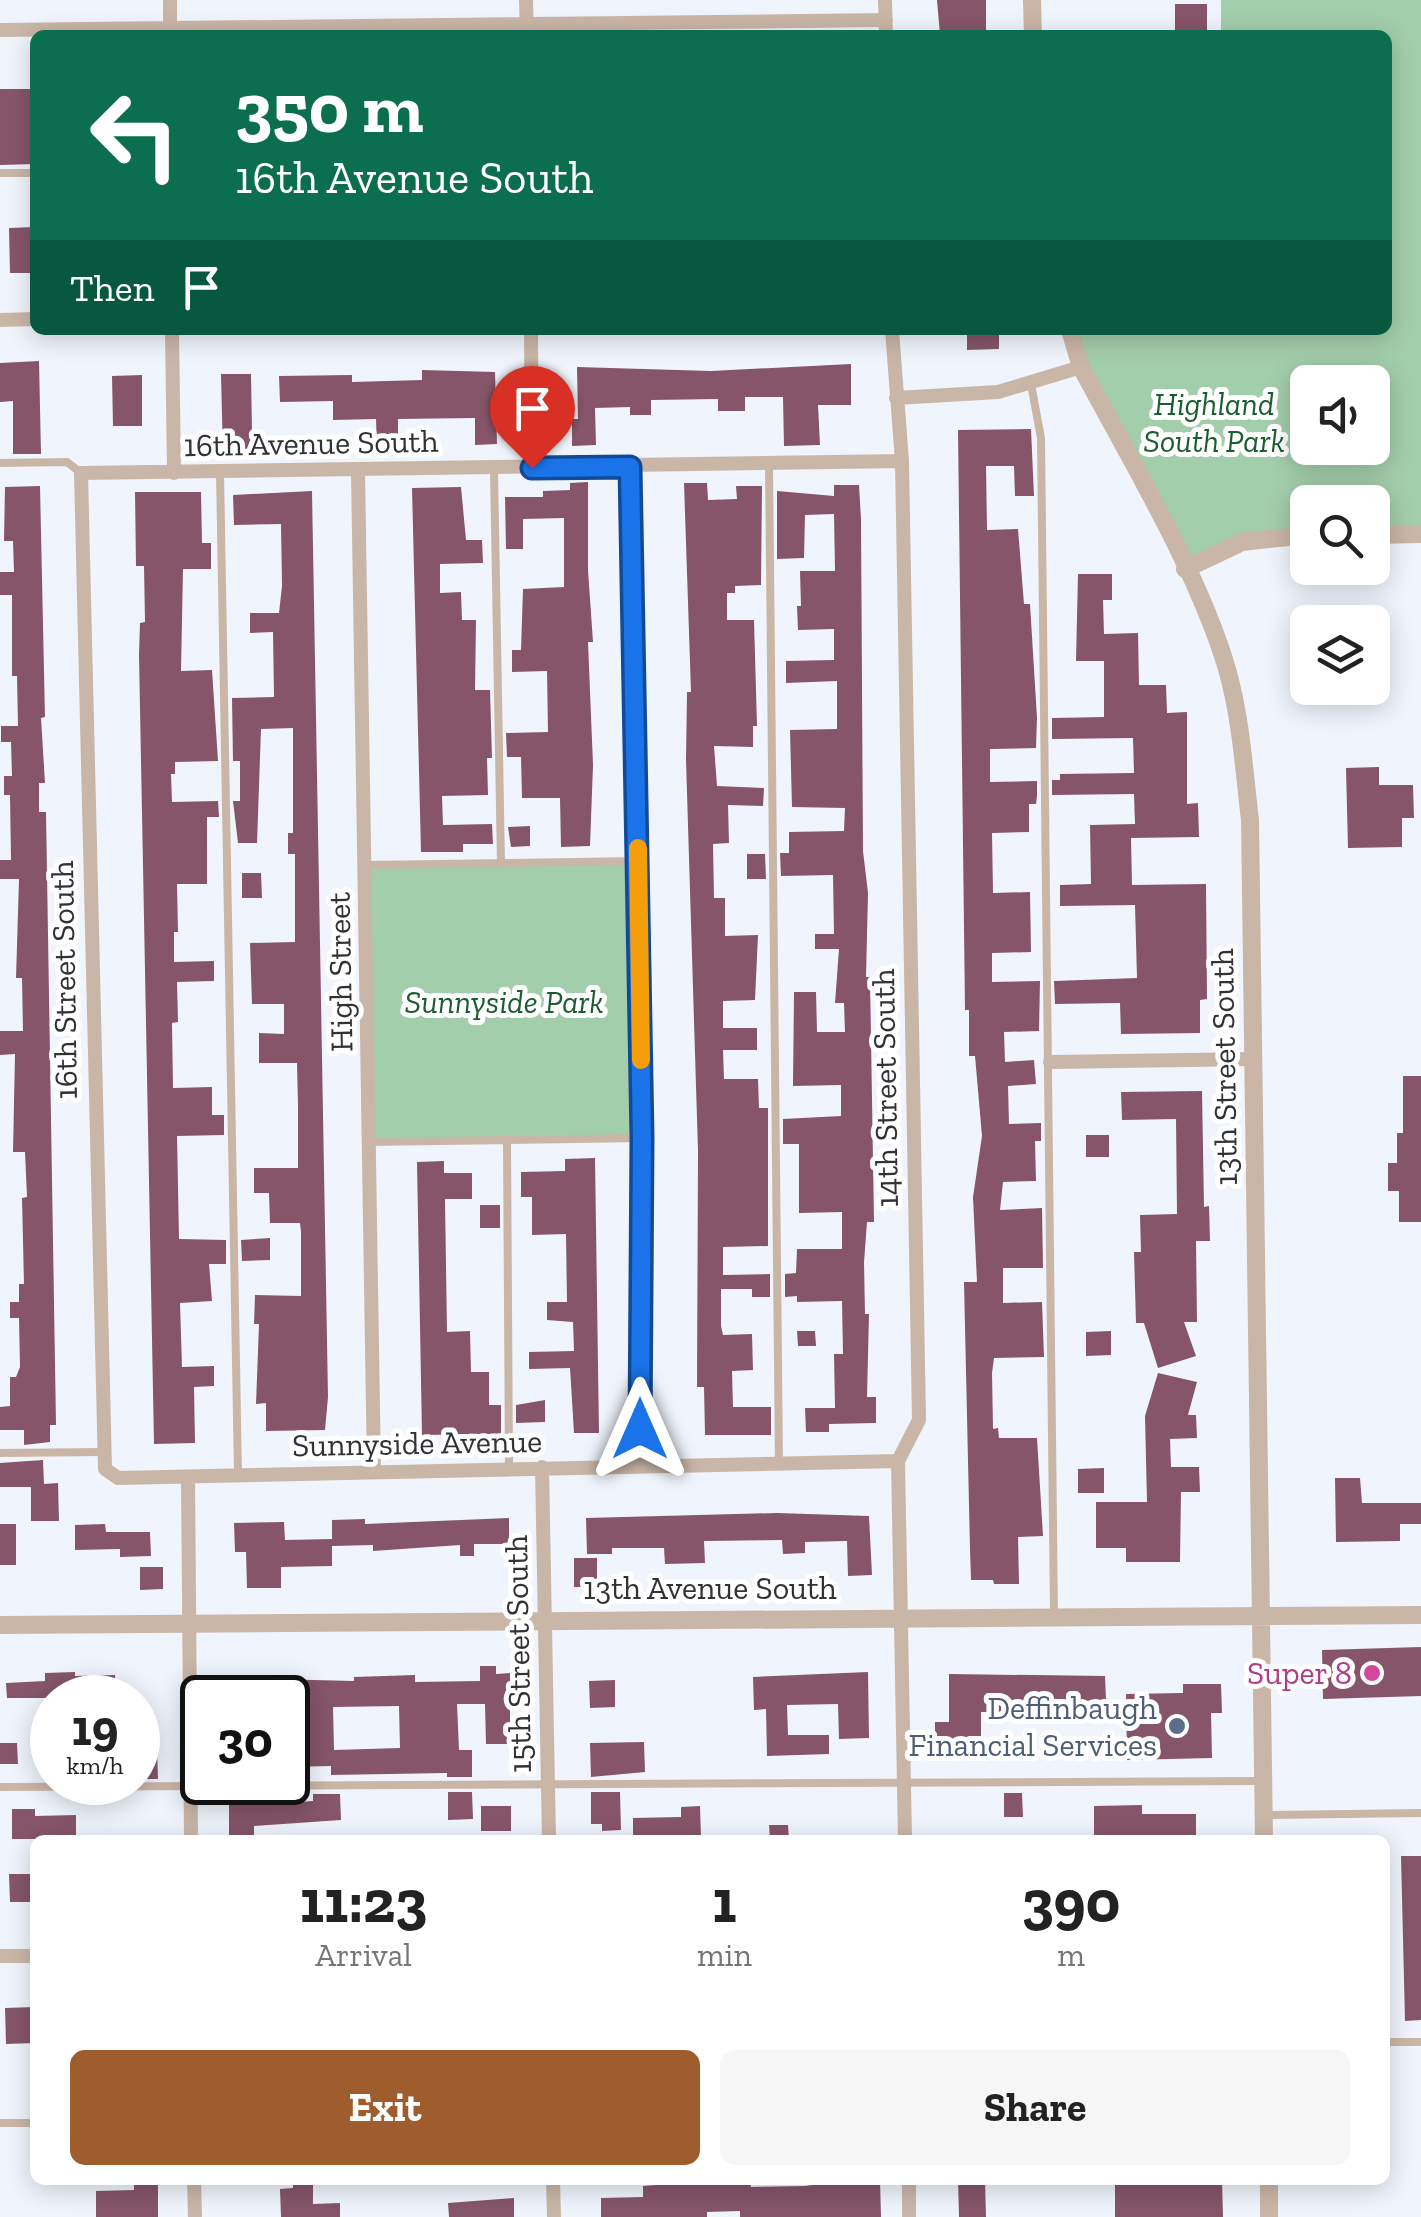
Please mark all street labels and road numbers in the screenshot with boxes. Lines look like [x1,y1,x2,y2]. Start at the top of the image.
street label: 16th Avenue South [183,422,439,464]
street label: 16th Street South [43,860,85,1100]
street label: High Street [320,892,360,1052]
street label: 13th Street South [1203,948,1245,1186]
street label: 14th Street South [864,968,906,1208]
street label: Sunnyside Avenue [292,1422,542,1464]
street label: 15th Street South [497,1534,539,1773]
street label: 13th Avenue South [583,1569,837,1607]

